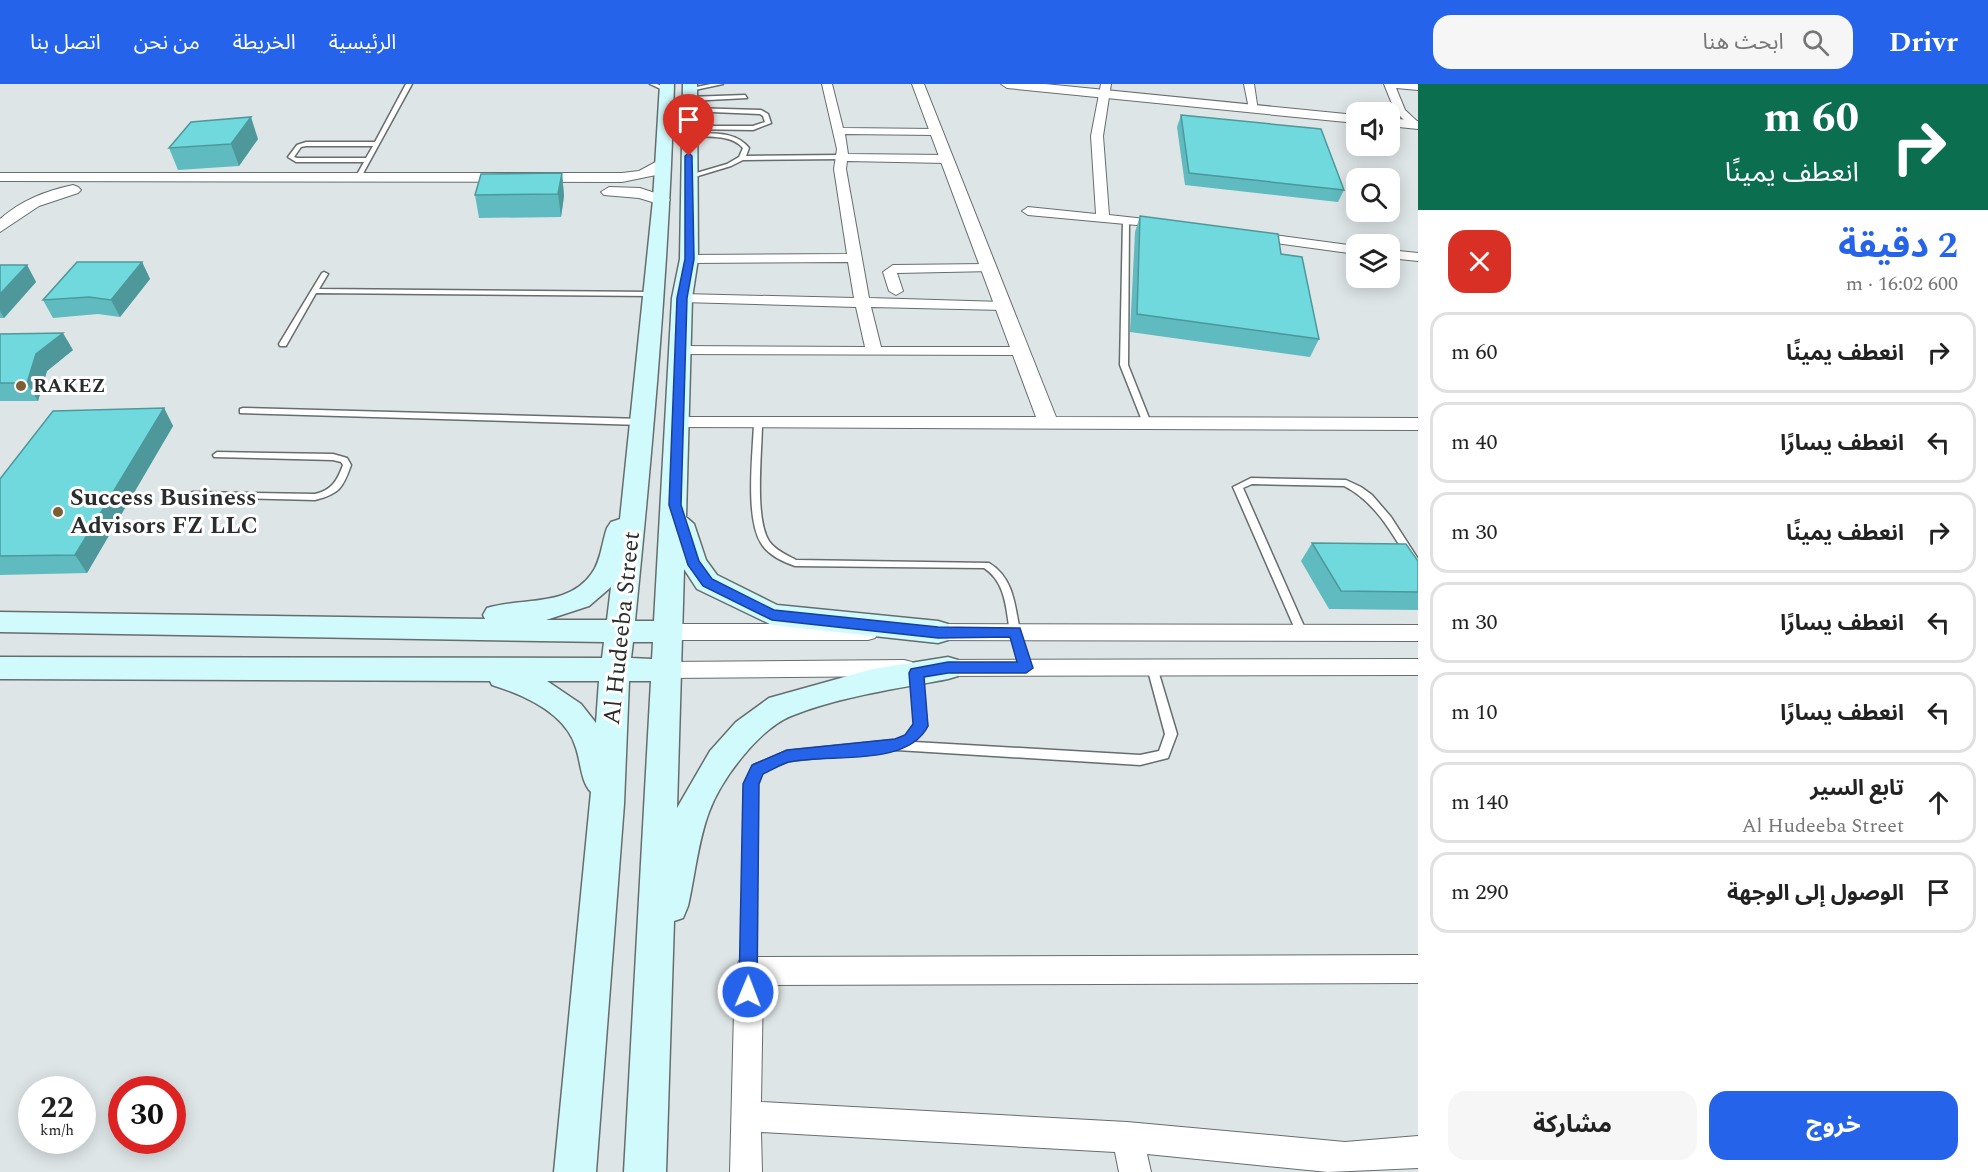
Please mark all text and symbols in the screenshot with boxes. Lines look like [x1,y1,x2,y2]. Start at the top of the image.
search box [1433,15,1853,69]
text: Drivr [1889,21,1958,64]
text: ابحث هنا [1702,26,1784,59]
icon: search [1799,26,1832,59]
text: اتصل بنا [30,27,101,59]
text: من نحن [134,27,200,59]
text: الخريطة [233,27,296,59]
text: الرئيسية [329,27,396,59]
text: 60 m [1764,87,1859,150]
pin [663,94,714,156]
map controls [1346,102,1400,288]
button: sound [1346,102,1400,156]
icon: arrive [672,103,705,136]
icon: right [1880,108,1958,186]
text: انعطف يمينًا [1725,152,1859,194]
button: search [1346,168,1400,222]
text: 2 دقيقة [1838,219,1958,274]
button: close [1448,230,1511,293]
button: layers [1346,234,1400,288]
text: 600 m · 16:02 [1846,269,1958,299]
text: 60 m [1451,336,1497,369]
icon: right [1922,336,1955,369]
text: انعطف يمينًا [1786,337,1904,370]
place label: RAKEZ [33,371,106,401]
marker: RAKEZ [14,379,28,393]
text: 40 m [1451,426,1497,459]
icon: left [1922,426,1955,459]
text: انعطف يسارًا [1780,427,1904,460]
place label: Success Business Advisors FZ LLC [70,480,258,544]
marker: Success Business Advisors FZ LLC [51,505,65,519]
text: 30 m [1451,516,1497,549]
icon: right [1922,516,1955,549]
text: انعطف يمينًا [1786,517,1904,550]
street label: Al Hudeeba Street [594,529,650,727]
text: 30 m [1451,606,1497,639]
icon: left [1922,606,1955,639]
text: انعطف يسارًا [1780,607,1904,640]
text: 10 m [1451,696,1497,729]
icon: left [1922,696,1955,729]
text: انعطف يسارًا [1780,697,1904,730]
text: تابع السير [1810,772,1904,805]
text: 140 m [1451,786,1508,819]
icon: ahead [1922,786,1955,819]
text: Al Hudeeba Street [1742,811,1904,841]
text: 290 m [1451,876,1508,909]
icon: arrive [1922,876,1955,909]
text: الوصول إلى الوجهة [1727,877,1904,910]
position arrow [716,960,780,1024]
speed limit sign: 30 [108,1076,186,1154]
text: 22 [40,1085,74,1131]
button: مشاركة [1448,1091,1697,1160]
button: خروج [1709,1091,1958,1160]
text: km/h [40,1119,74,1142]

